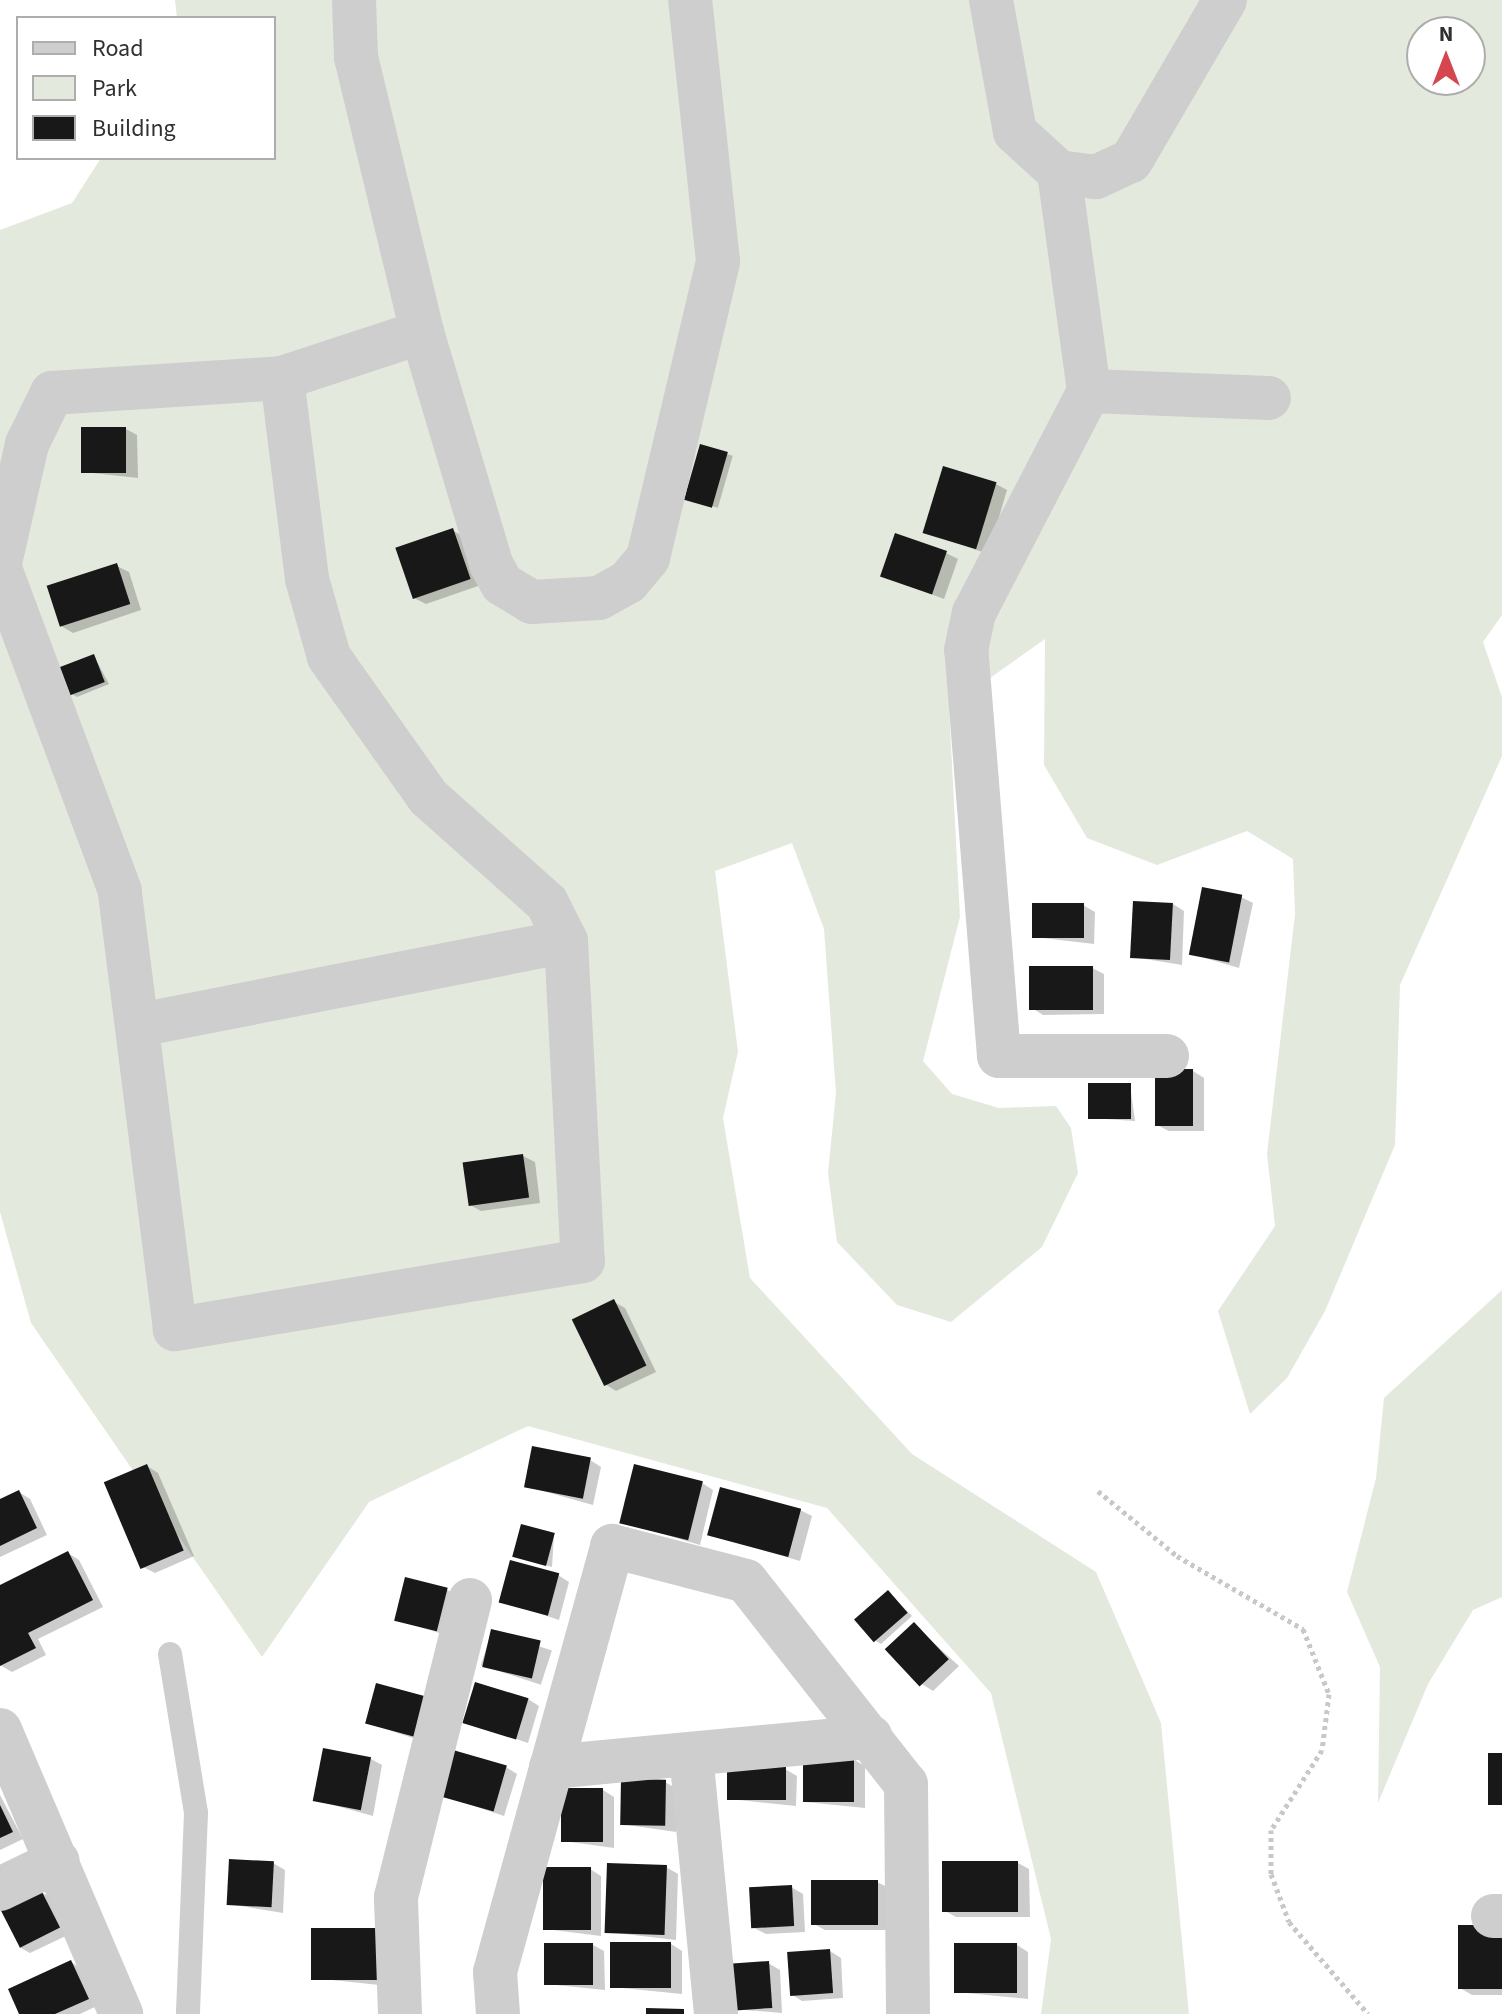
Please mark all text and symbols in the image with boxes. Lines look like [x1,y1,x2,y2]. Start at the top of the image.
legend [16,16,276,160]
north arrow [1406,16,1486,96]
text: N [1439,18,1453,50]
text: Road [92,31,144,66]
text: Park [92,71,137,106]
text: Building [92,111,176,146]

